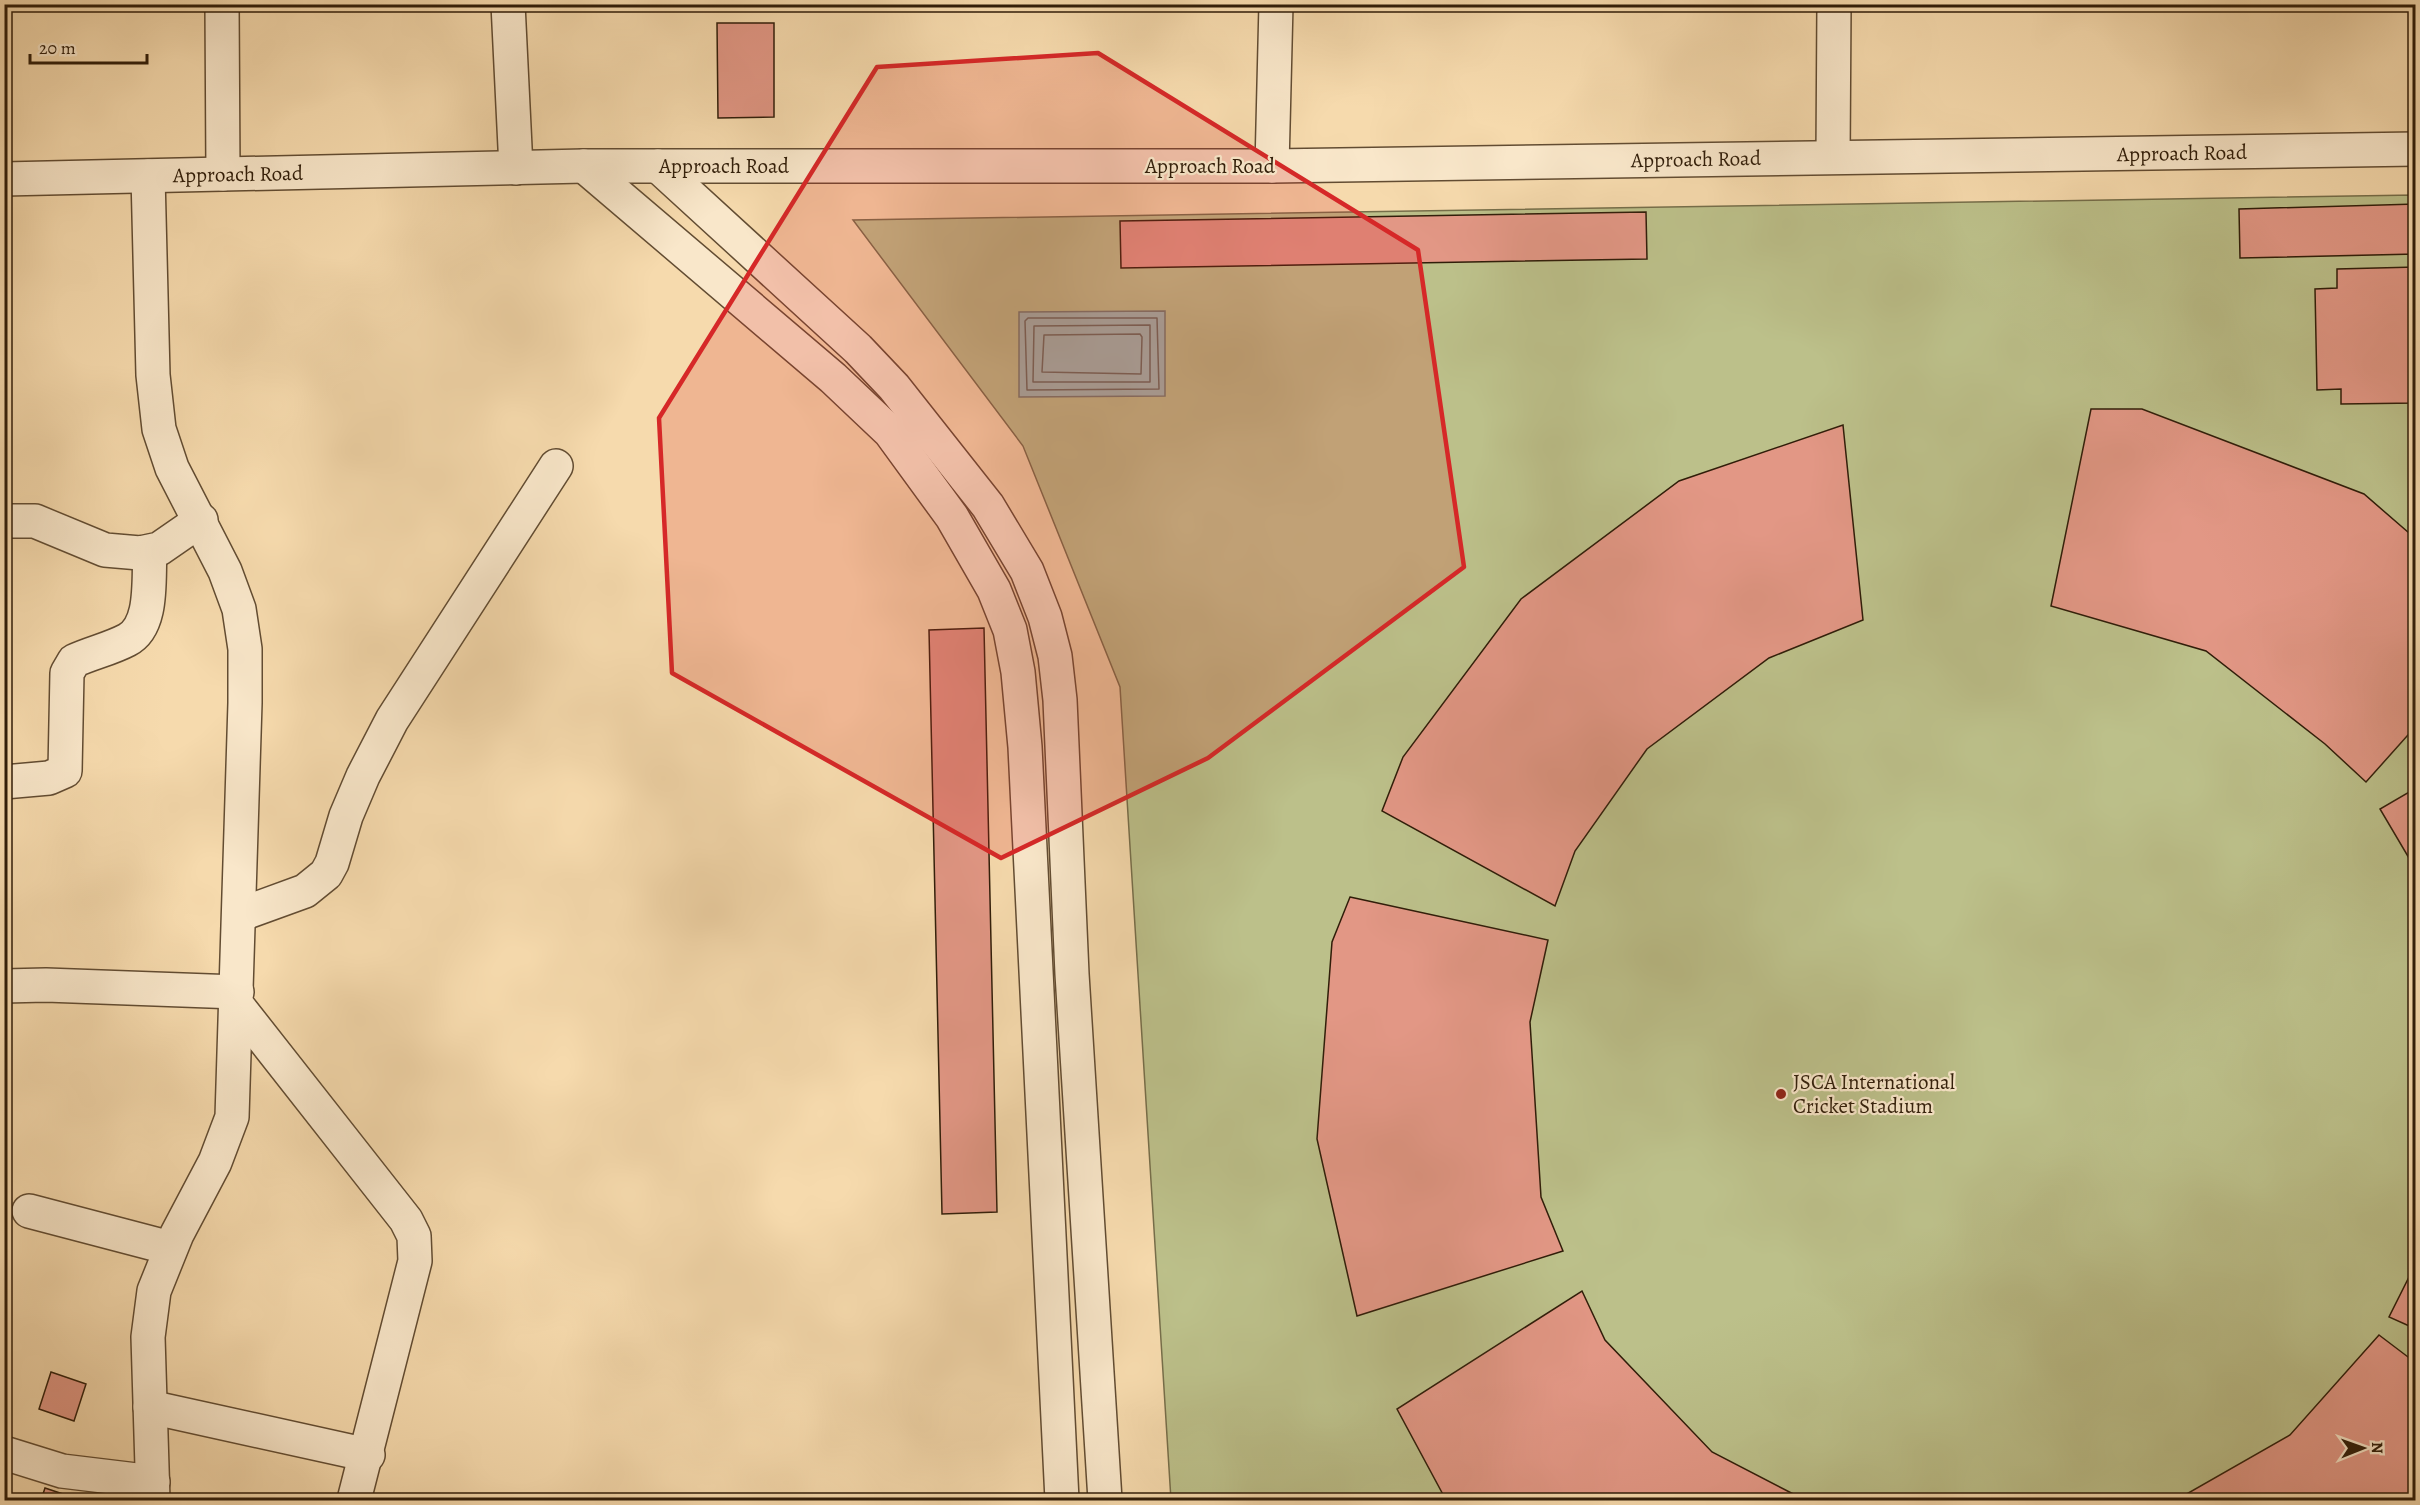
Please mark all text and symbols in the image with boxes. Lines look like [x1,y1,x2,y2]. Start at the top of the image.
scale bar [30,27,147,65]
text: 20 m [39,36,76,60]
street label: Approach Road [2116,138,2248,168]
street label: Approach Road [1630,144,1762,174]
street label: Approach Road [658,152,790,180]
street label: Approach Road [1144,152,1276,180]
street label: Approach Road [172,159,304,189]
place label: JSCA International Cricket Stadium [1793,1068,1955,1120]
marker: JSCA International Cricket Stadium [1774,1087,1788,1101]
north arrow [2333,1418,2393,1478]
text: N [2366,1442,2388,1454]

